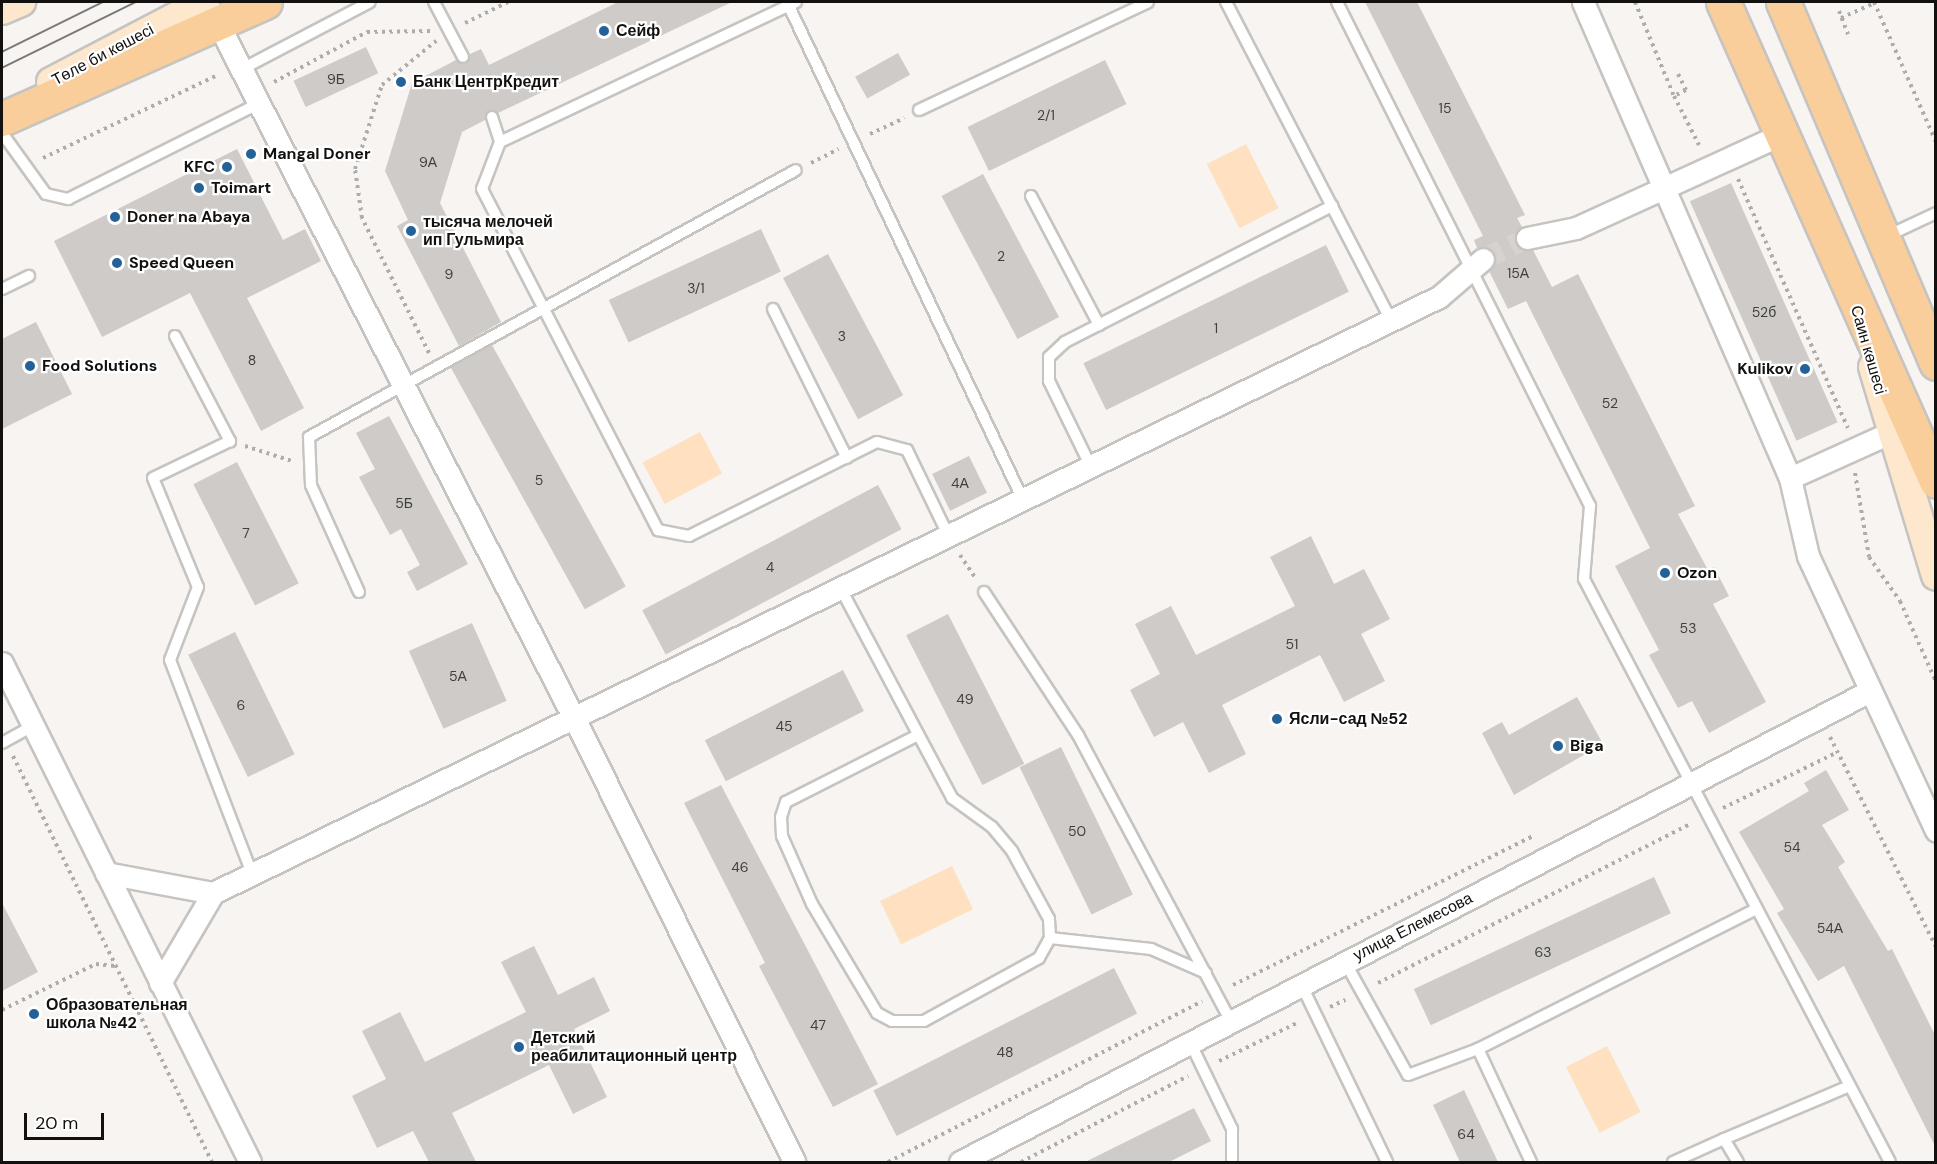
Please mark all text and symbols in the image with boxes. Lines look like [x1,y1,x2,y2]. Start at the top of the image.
street label: Төле би көшесі [49,20,157,90]
place label: Сейф [616,21,660,41]
marker: Сейф [597,24,611,38]
house number: 9Б [327,71,345,87]
place label: Банк ЦентрКредит [413,72,559,92]
marker: Банк ЦентрКредит [394,75,408,89]
house number: 15 [1439,100,1451,116]
house number: 2/1 [1037,107,1055,123]
place label: Mangal Doner [263,144,370,164]
marker: Mangal Doner [244,147,258,161]
house number: 9А [419,154,437,170]
place label: KFC [184,157,215,177]
marker: KFC [220,160,234,174]
place label: Toimart [211,178,271,198]
marker: Toimart [192,181,206,195]
place label: Doner na Abaya [127,207,250,227]
marker: Doner na Abaya [108,210,122,224]
place label: тысяча мелочей ип Гульмира [423,212,553,250]
marker: тысяча мелочей ип Гульмира [404,224,418,238]
house number: 2 [997,248,1005,264]
place label: Speed Queen [129,253,234,273]
marker: Speed Queen [110,256,124,270]
house number: 15А [1507,265,1529,281]
house number: 9 [445,266,453,282]
house number: 3/1 [687,280,705,296]
street label: Саин көшесі [1846,303,1890,397]
house number: 52б [1752,304,1776,320]
house number: 1 [1214,320,1218,336]
house number: 3 [838,328,846,344]
house number: 8 [248,352,256,368]
place label: Food Solutions [42,356,157,376]
marker: Food Solutions [23,359,37,373]
place label: Kulikov [1737,359,1793,379]
marker: Kulikov [1798,362,1812,376]
house number: 52 [1602,395,1618,411]
house number: 5 [535,472,543,488]
house number: 4А [951,475,969,491]
house number: 5Б [395,495,413,511]
house number: 7 [242,525,250,541]
house number: 4 [766,559,774,575]
place label: Ozon [1677,563,1717,583]
marker: Ozon [1658,566,1672,580]
house number: 53 [1680,620,1696,636]
house number: 51 [1286,636,1298,652]
house number: 5А [449,668,467,684]
house number: 49 [956,691,974,707]
house number: 6 [237,697,245,713]
place label: Ясли-сад №52 [1289,709,1407,729]
marker: Ясли-сад №52 [1270,712,1284,726]
house number: 45 [775,718,793,734]
place label: Biga [1570,736,1604,756]
marker: Biga [1551,739,1565,753]
house number: 50 [1068,823,1086,839]
house number: 54 [1783,839,1801,855]
house number: 46 [731,859,749,875]
street label: улица Елемесова [1350,889,1476,965]
house number: 54А [1817,920,1843,936]
house number: 63 [1534,944,1552,960]
place label: Образовательная школа №42 [46,995,188,1033]
marker: Образовательная школа №42 [27,1007,41,1021]
house number: 47 [810,1017,826,1033]
place label: Детский реабилитационный центр [531,1028,737,1066]
marker: Детский реабилитационный центр [512,1040,526,1054]
house number: 48 [996,1044,1014,1060]
scale bar [27,1101,106,1139]
text: 20 m [35,1111,78,1135]
house number: 64 [1457,1126,1475,1142]

